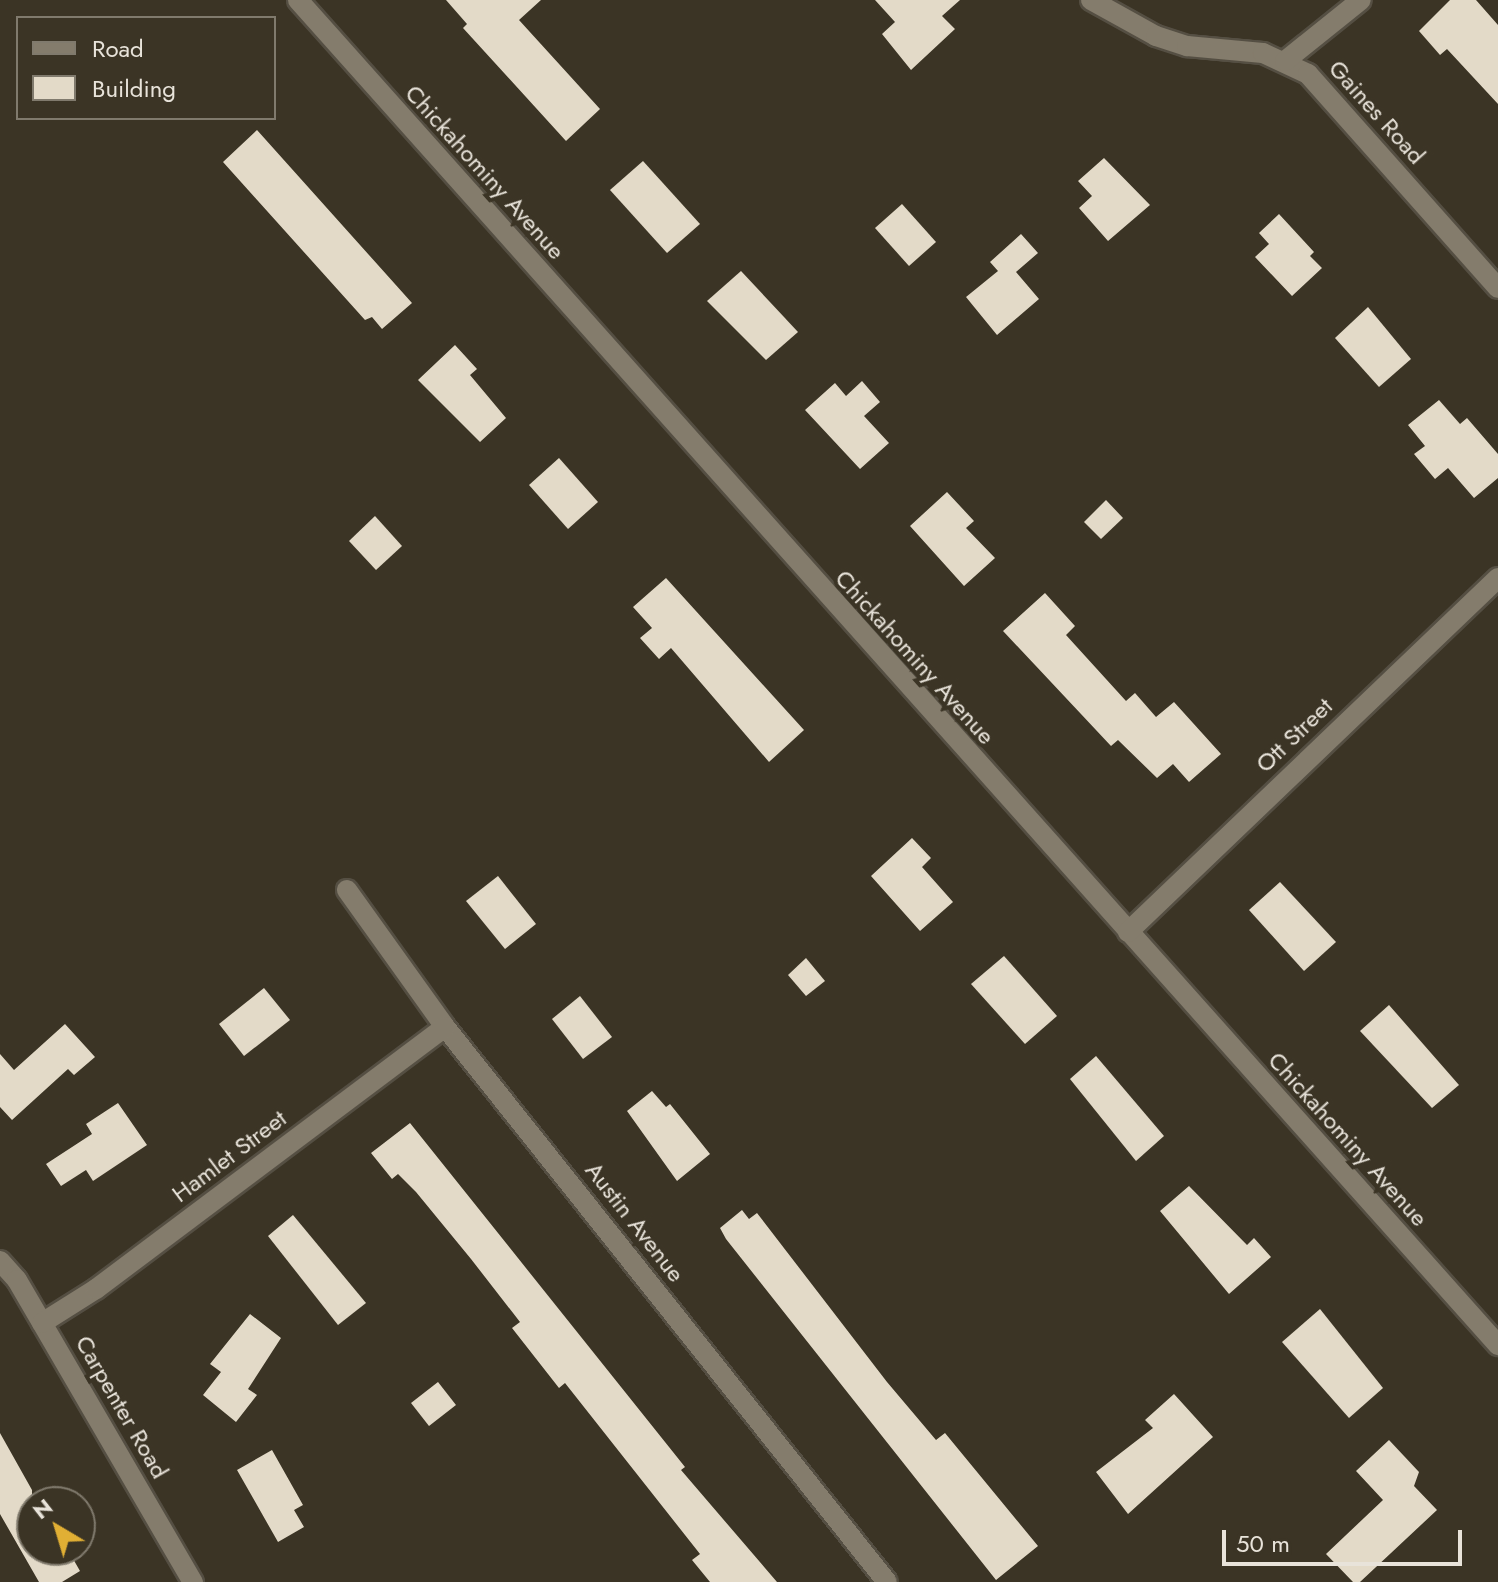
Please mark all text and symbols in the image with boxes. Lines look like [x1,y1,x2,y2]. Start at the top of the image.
legend [16,16,276,120]
text: Road [92,31,144,66]
street label: Gaines Road [1323,54,1431,170]
text: Building [92,71,176,106]
street label: Chickahominy Avenue [399,79,571,265]
street label: Chickahominy Avenue [829,564,1001,750]
street label: Ott Street [1250,692,1338,778]
street label: Chickahominy Avenue [1262,1046,1434,1232]
street label: Hamlet Street [166,1104,292,1208]
street label: Austin Avenue [579,1156,691,1288]
street label: Carpenter Road [69,1330,175,1484]
north arrow [16,1486,96,1566]
text: N [26,1491,59,1527]
scale bar [1226,1514,1466,1564]
text: 50 m [1236,1526,1290,1561]

